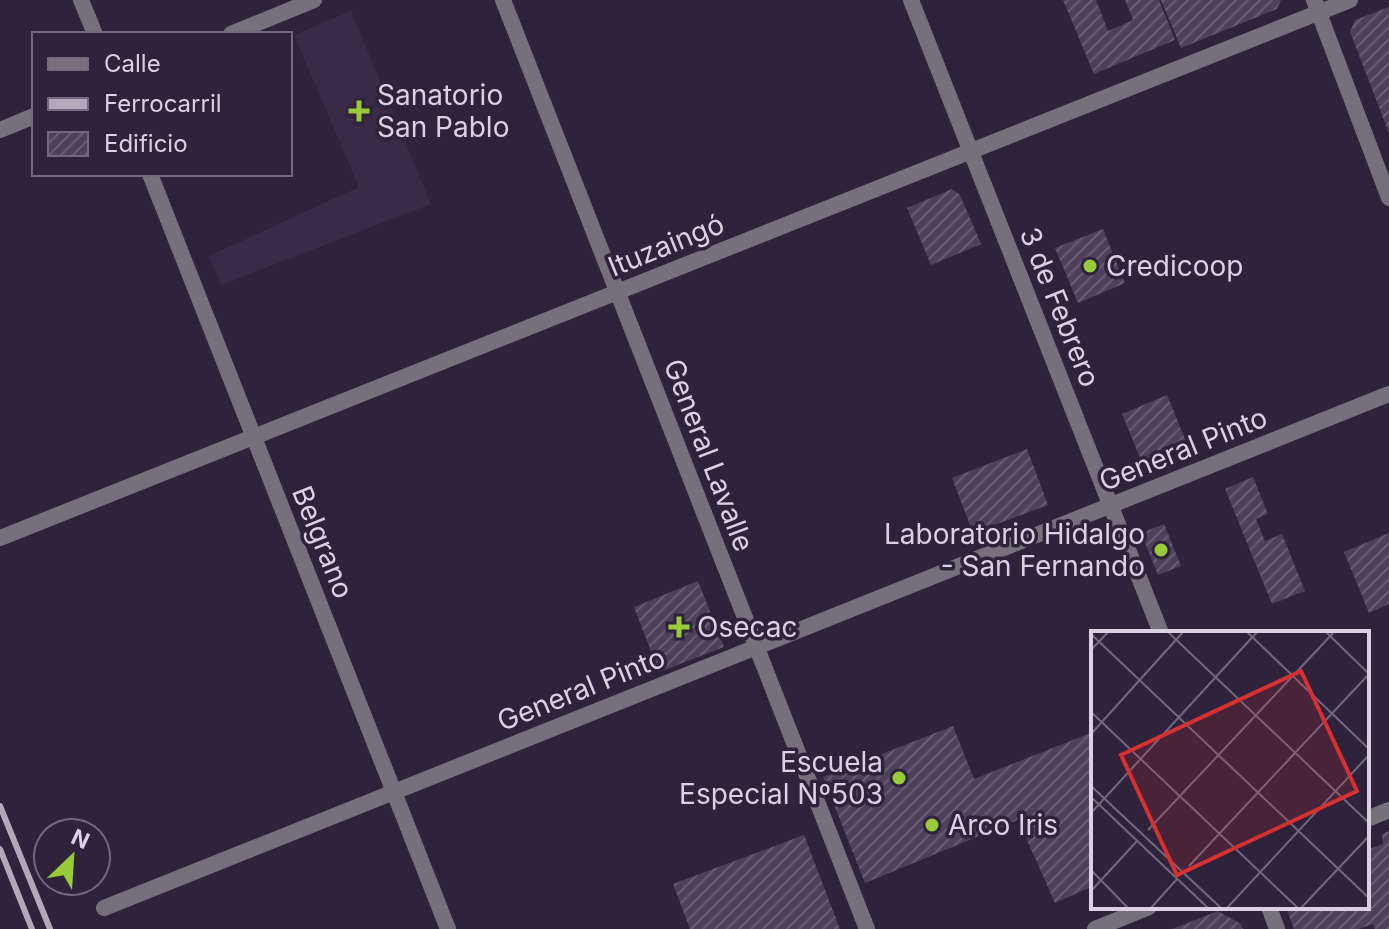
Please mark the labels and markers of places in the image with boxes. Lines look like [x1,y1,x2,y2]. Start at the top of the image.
place label: Sanatorio San Pablo [377,78,509,144]
marker: Sanatorio San Pablo [348,100,370,122]
place label: Credicoop [1106,249,1244,283]
marker: Credicoop [1081,257,1099,275]
place label: Laboratorio Hidalgo - San Fernando [884,517,1145,583]
marker: Laboratorio Hidalgo - San Fernando [1152,541,1170,559]
place label: Osecac [697,610,798,644]
marker: Osecac [668,616,690,638]
place label: Escuela Especial Nº503 [679,745,883,811]
marker: Escuela Especial Nº503 [890,769,908,787]
place label: Arco Iris [948,808,1058,842]
marker: Arco Iris [923,816,941,834]

